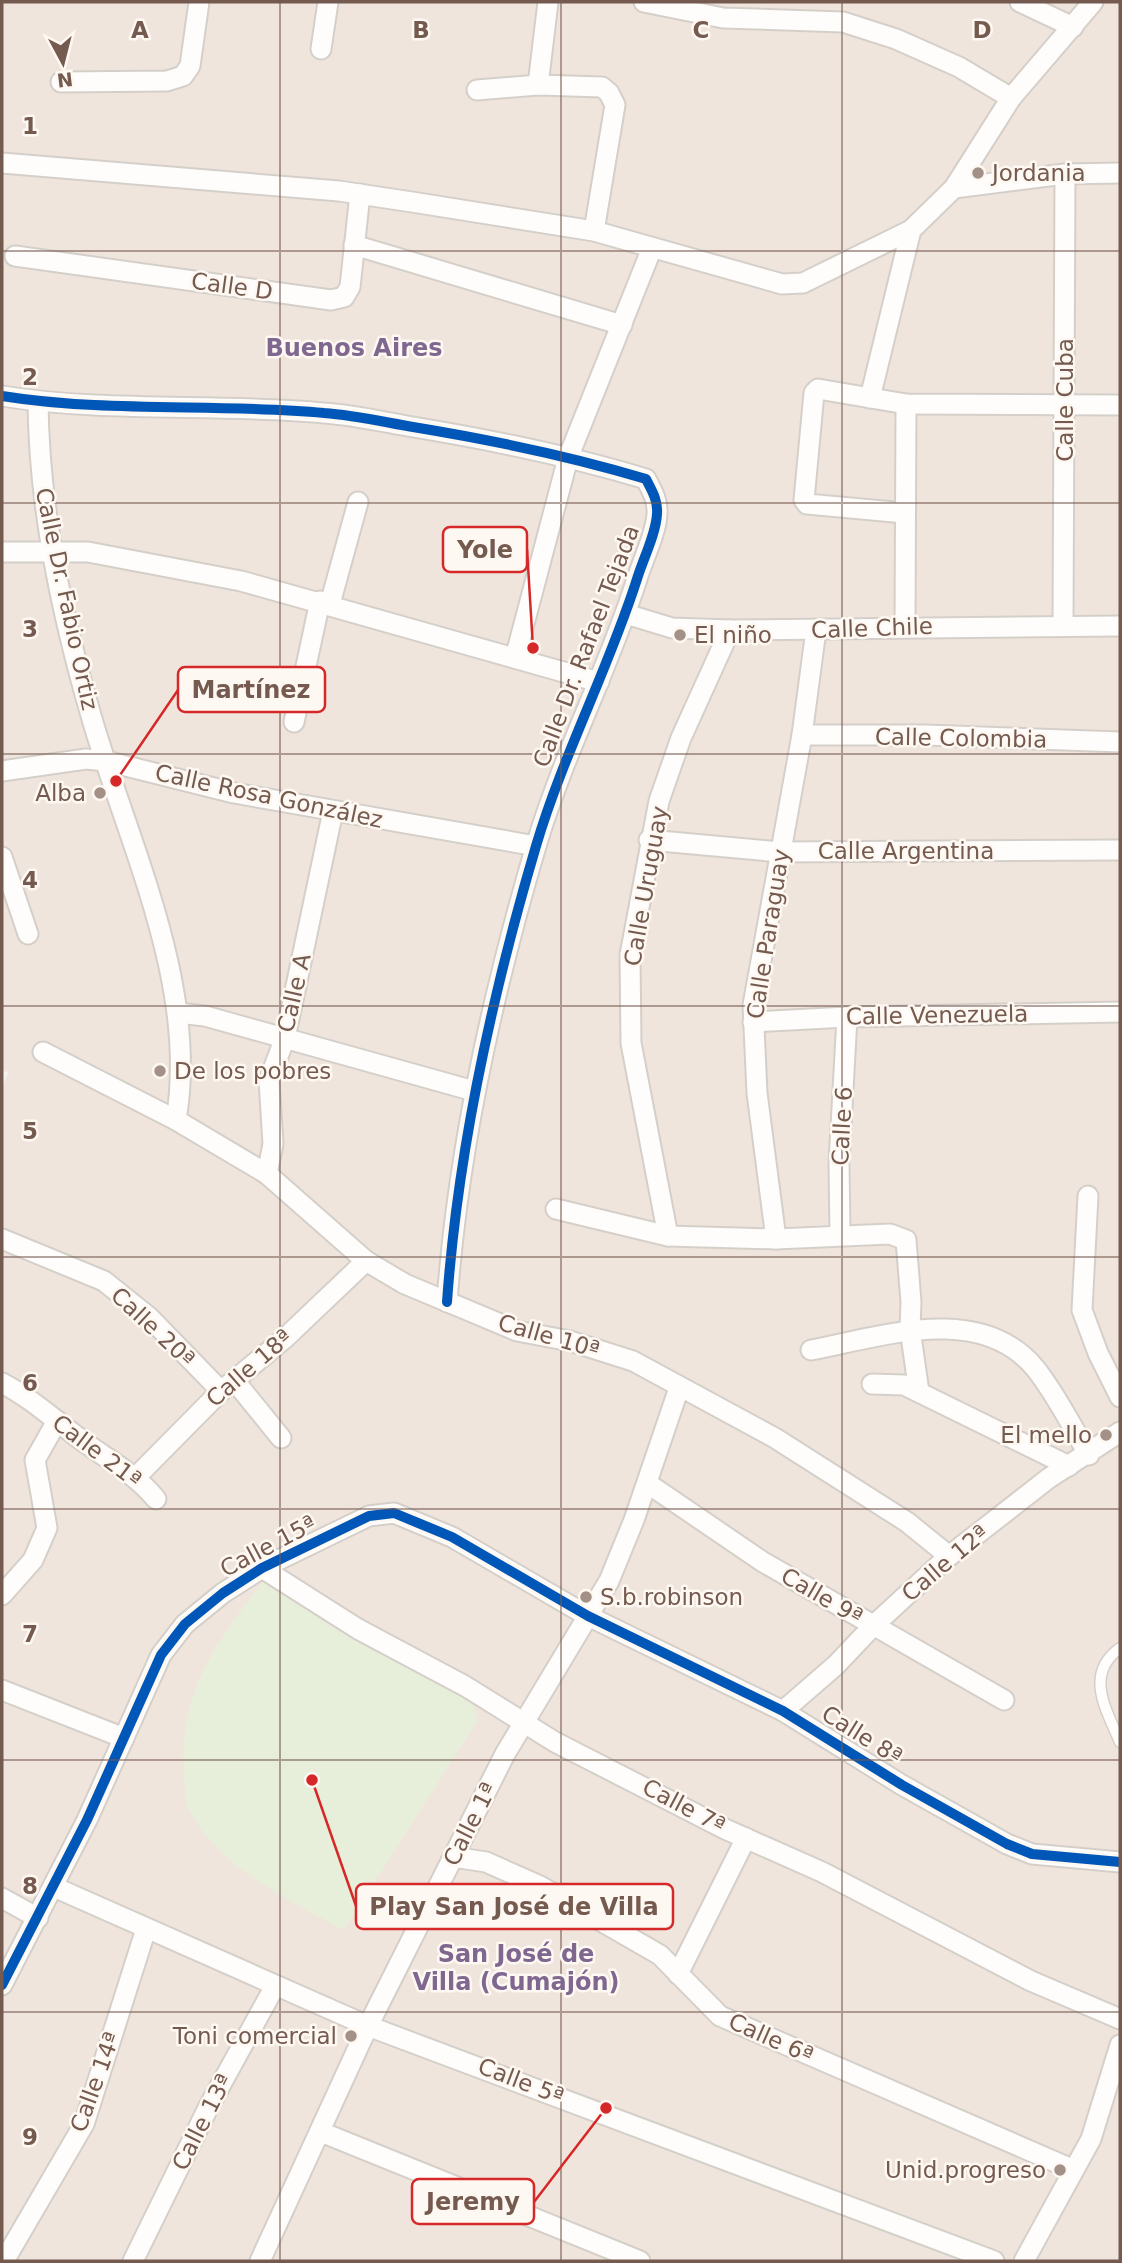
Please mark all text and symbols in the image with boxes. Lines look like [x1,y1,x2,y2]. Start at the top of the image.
text: A [131,17,149,43]
text: B [412,17,430,43]
text: C [693,17,709,43]
text: D [972,17,992,43]
north arrow [28,28,98,98]
text: N [56,68,74,92]
text: 1 [22,113,38,139]
place label: Jordania [990,160,1086,186]
marker: Jordania [970,165,986,181]
street label: Calle D [190,267,274,305]
district label: Buenos Aires [265,334,443,362]
street label: Calle Cuba [1052,338,1078,462]
text: 2 [22,364,38,390]
street label: Calle Dr. Fabio Ortiz [31,485,103,713]
street label: Calle Dr. Rafael Tejada [528,521,644,771]
callout: Yole [443,527,527,572]
text: Yole [456,536,513,564]
street label: Calle Chile [811,613,933,643]
text: 3 [22,616,38,642]
place label: El niño [694,622,772,648]
marker: El niño [672,627,688,643]
callout: Martínez [178,667,325,712]
text: Martínez [192,676,310,704]
street label: Calle Colombia [875,723,1047,753]
street label: Calle Rosa González [153,759,385,833]
place label: Alba [35,780,86,806]
marker: Alba [92,785,108,801]
street label: Calle Uruguay [619,804,673,968]
street label: Calle Argentina [818,838,994,864]
street label: Calle Paraguay [742,847,794,1021]
text: 4 [22,867,38,893]
street label: Calle A [272,951,316,1035]
street label: Calle Venezuela [846,1000,1028,1030]
place label: De los pobres [174,1058,331,1084]
marker: De los pobres [152,1063,168,1079]
street label: Calle 6 [827,1086,857,1166]
text: 5 [22,1118,38,1144]
street label: Calle 20ª [106,1282,200,1372]
street label: Calle 10ª [495,1309,603,1363]
street label: Calle 18ª [201,1324,297,1412]
text: 6 [22,1370,38,1396]
street label: Calle 21ª [47,1409,147,1493]
place label: El mello [1000,1422,1092,1448]
marker: El mello [1098,1427,1114,1443]
street label: Calle 15ª [216,1510,320,1582]
street label: Calle 12ª [897,1519,993,1607]
street label: Calle 9ª [777,1562,867,1630]
place label: S.b.robinson [600,1584,743,1610]
marker: S.b.robinson [578,1589,594,1605]
text: 7 [22,1621,38,1647]
street label: Calle 8ª [817,1700,907,1770]
street label: Calle 7ª [638,1773,730,1839]
street label: Calle 1ª [438,1778,502,1870]
text: 8 [22,1873,38,1899]
callout: Play San José de Villa [356,1884,673,1929]
text: Play San José de Villa [369,1893,659,1921]
district label: San José de Villa (Cumajón) [412,1940,620,1996]
street label: Calle 6ª [725,2008,817,2068]
place label: Toni comercial [172,2023,337,2049]
street label: Calle 14ª [65,2028,125,2136]
marker: Toni comercial [343,2028,359,2044]
street label: Calle 5ª [474,2053,568,2109]
street label: Calle 13ª [167,2070,237,2174]
text: 9 [22,2124,38,2150]
place label: Unid.progreso [885,2157,1046,2183]
marker: Unid.progreso [1052,2162,1068,2178]
callout: Jeremy [412,2179,534,2224]
text: Jeremy [424,2188,520,2216]

